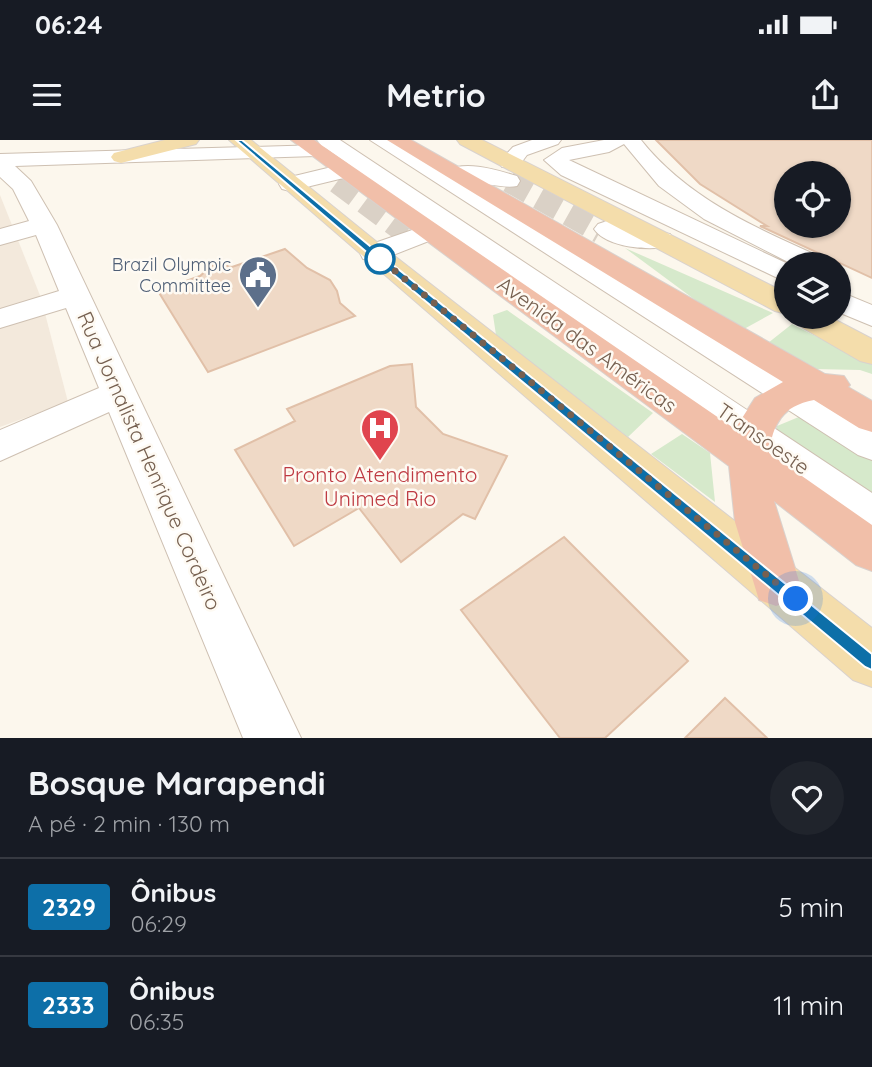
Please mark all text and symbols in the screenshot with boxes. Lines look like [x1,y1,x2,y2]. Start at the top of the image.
text: 06:24 [35,8,103,41]
text: Metrio [386,75,486,115]
icon: menu [28,76,66,114]
icon: share [806,76,844,114]
map controls [774,161,851,329]
button: locate [774,161,851,238]
unlabelled marker [365,244,395,274]
button: layers [774,252,851,329]
place label: Brazil Olympic Committee [112,253,231,297]
public building icon: Brazil Olympic Committee [237,254,279,309]
street label: Avenida das Américas [493,270,682,418]
street label: Rua Jornalista Henrique Cordeiro [72,307,228,614]
street label: Transoeste [712,397,815,480]
hospital icon: Pronto Atendimento Unimed Rio [359,407,401,462]
place label: Pronto Atendimento Unimed Rio [283,461,477,511]
your location [778,581,813,616]
button: heart [770,761,844,835]
text: Bosque Marapendi [28,762,326,803]
text: A pé · 2 min · 130 m [28,809,230,838]
text: Ônibus [131,876,216,909]
text: 5 min [778,891,844,924]
text: 2329 [42,892,96,922]
text: 06:29 [131,909,187,938]
text: Ônibus [129,974,215,1007]
text: 11 min [773,989,844,1022]
text: 2333 [42,990,94,1020]
text: 06:35 [129,1007,184,1036]

